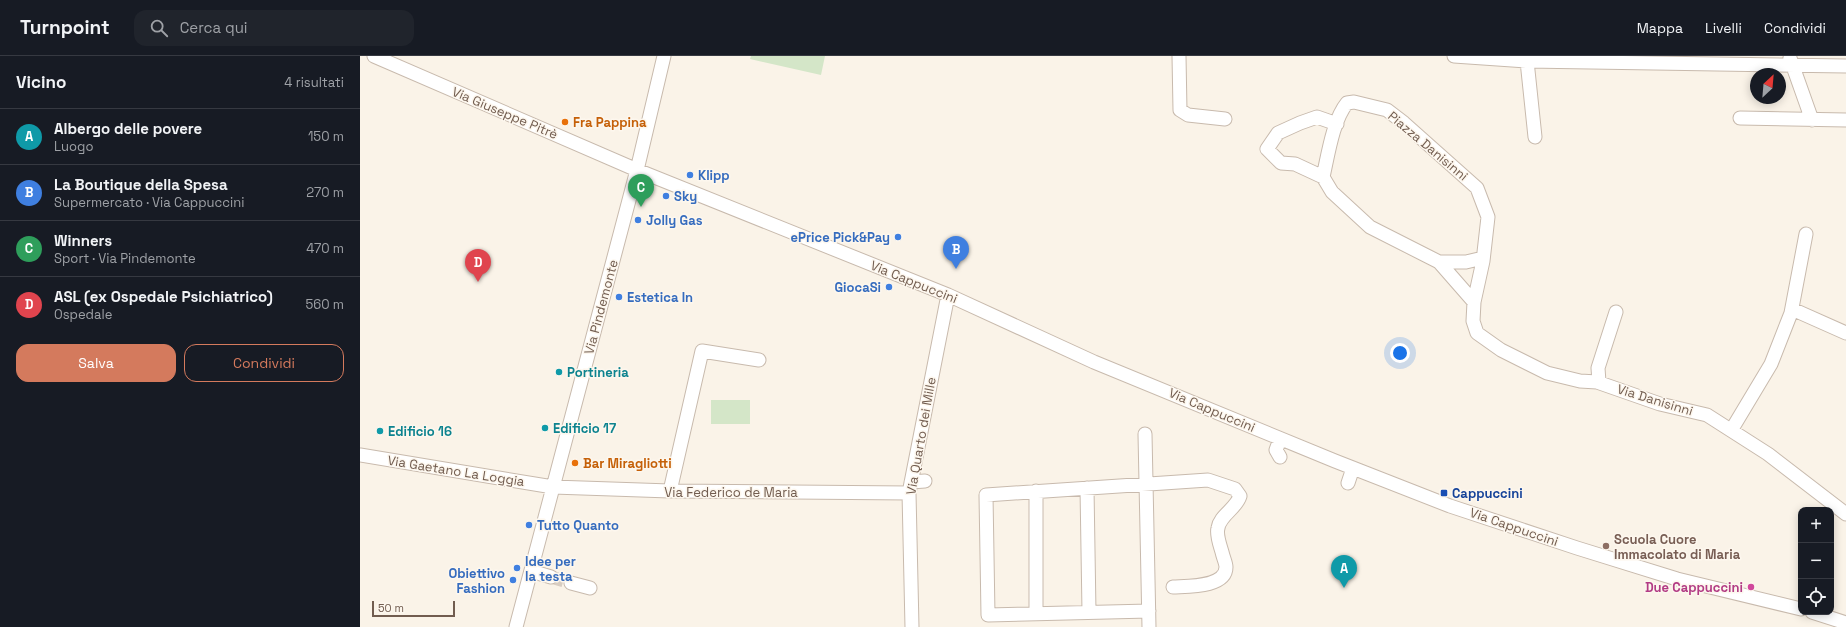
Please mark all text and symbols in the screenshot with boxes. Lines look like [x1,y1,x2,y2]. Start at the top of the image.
search box [134,10,414,46]
text: Turnpoint [20,15,110,40]
icon: search [148,17,170,39]
text: Cerca qui [180,18,248,37]
text: Mappa [1637,19,1683,37]
text: Livelli [1705,19,1742,37]
text: Condividi [1764,19,1826,37]
north arrow [1750,68,1786,104]
text: Vicino [16,71,66,93]
text: 4 risultati [284,74,344,91]
street label: Via Giuseppe Pitrè [449,83,561,143]
street label: Piazza Danisinni [1385,108,1471,184]
place label: Fra Pappina [573,114,647,131]
marker: Fra Pappina [560,117,570,127]
text: Albergo delle povere [54,119,202,138]
text: A [25,128,33,145]
text: 150 m [308,128,344,145]
text: Luogo [54,138,93,155]
place label: Klipp [698,167,730,184]
marker: Klipp [685,170,695,180]
pin: C [628,174,654,207]
text: La Boutique della Spesa [54,175,228,194]
text: B [25,184,33,201]
text: 270 m [306,184,344,201]
place label: Sky [674,188,697,205]
marker: Sky [661,191,671,201]
text: Supermercato · Via Cappuccini [54,194,244,211]
place label: Jolly Gas [646,212,703,229]
marker: Jolly Gas [633,215,643,225]
place label: ePrice Pick&Pay [791,229,890,246]
text: Winners [54,231,112,250]
marker: ePrice Pick&Pay [893,232,903,242]
pin: B [943,236,969,269]
text: C [25,240,33,257]
text: 470 m [306,240,344,257]
pin: D [465,249,491,282]
text: Sport · Via Pindemonte [54,250,196,267]
street label: Via Cappuccini [868,257,960,307]
street label: Via Pindemonte [580,258,622,356]
place label: GiocaSi [835,279,881,296]
marker: GiocaSi [884,282,894,292]
text: ASL (ex Ospedale Psichiatrico) [54,287,273,306]
place label: Estetica In [627,289,693,306]
marker: Estetica In [614,292,624,302]
text: D [25,296,33,313]
text: 560 m [305,296,344,313]
text: Ospedale [54,306,112,323]
your location [1390,343,1410,363]
button: Salva [16,344,176,382]
button: Condividi [184,344,344,382]
place label: Portineria [567,364,629,381]
marker: Portineria [554,367,564,377]
street label: Via Quarto dei Mille [902,376,940,496]
street label: Via Danisinni [1615,380,1695,420]
street label: Via Cappuccini [1166,384,1258,436]
place label: Edificio 17 [553,420,616,437]
place label: Edificio 16 [388,423,452,440]
marker: Edificio 17 [540,423,550,433]
marker: Edificio 16 [375,426,385,436]
street label: Via Gaetano La Loggia [386,452,526,490]
place label: Bar Miragliotti [583,455,672,472]
marker: Bar Miragliotti [570,458,580,468]
street label: Via Federico de Maria [664,484,798,501]
place label: Cappuccini [1452,485,1523,502]
marker: Cappuccini [1439,488,1449,498]
street label: Via Cappuccini [1468,504,1560,550]
map controls [1798,507,1834,615]
button: + [1798,507,1834,543]
place label: Tutto Quanto [537,517,619,534]
marker: Tutto Quanto [524,520,534,530]
place label: Scuola Cuore Immacolato di Maria [1614,531,1741,563]
marker: Scuola Cuore Immacolato di Maria [1601,541,1611,551]
button: − [1798,543,1834,579]
place label: Idee per la testa [525,553,576,585]
pin: A [1331,555,1357,588]
marker: Idee per la testa [512,563,522,573]
place label: Obiettivo Fashion [448,565,505,597]
marker: Obiettivo Fashion [508,575,518,585]
place label: Due Cappuccini [1645,579,1743,596]
button: locate [1798,579,1834,615]
marker: Due Cappuccini [1746,582,1756,592]
scale bar [372,599,455,618]
text: 50 m [378,601,404,615]

